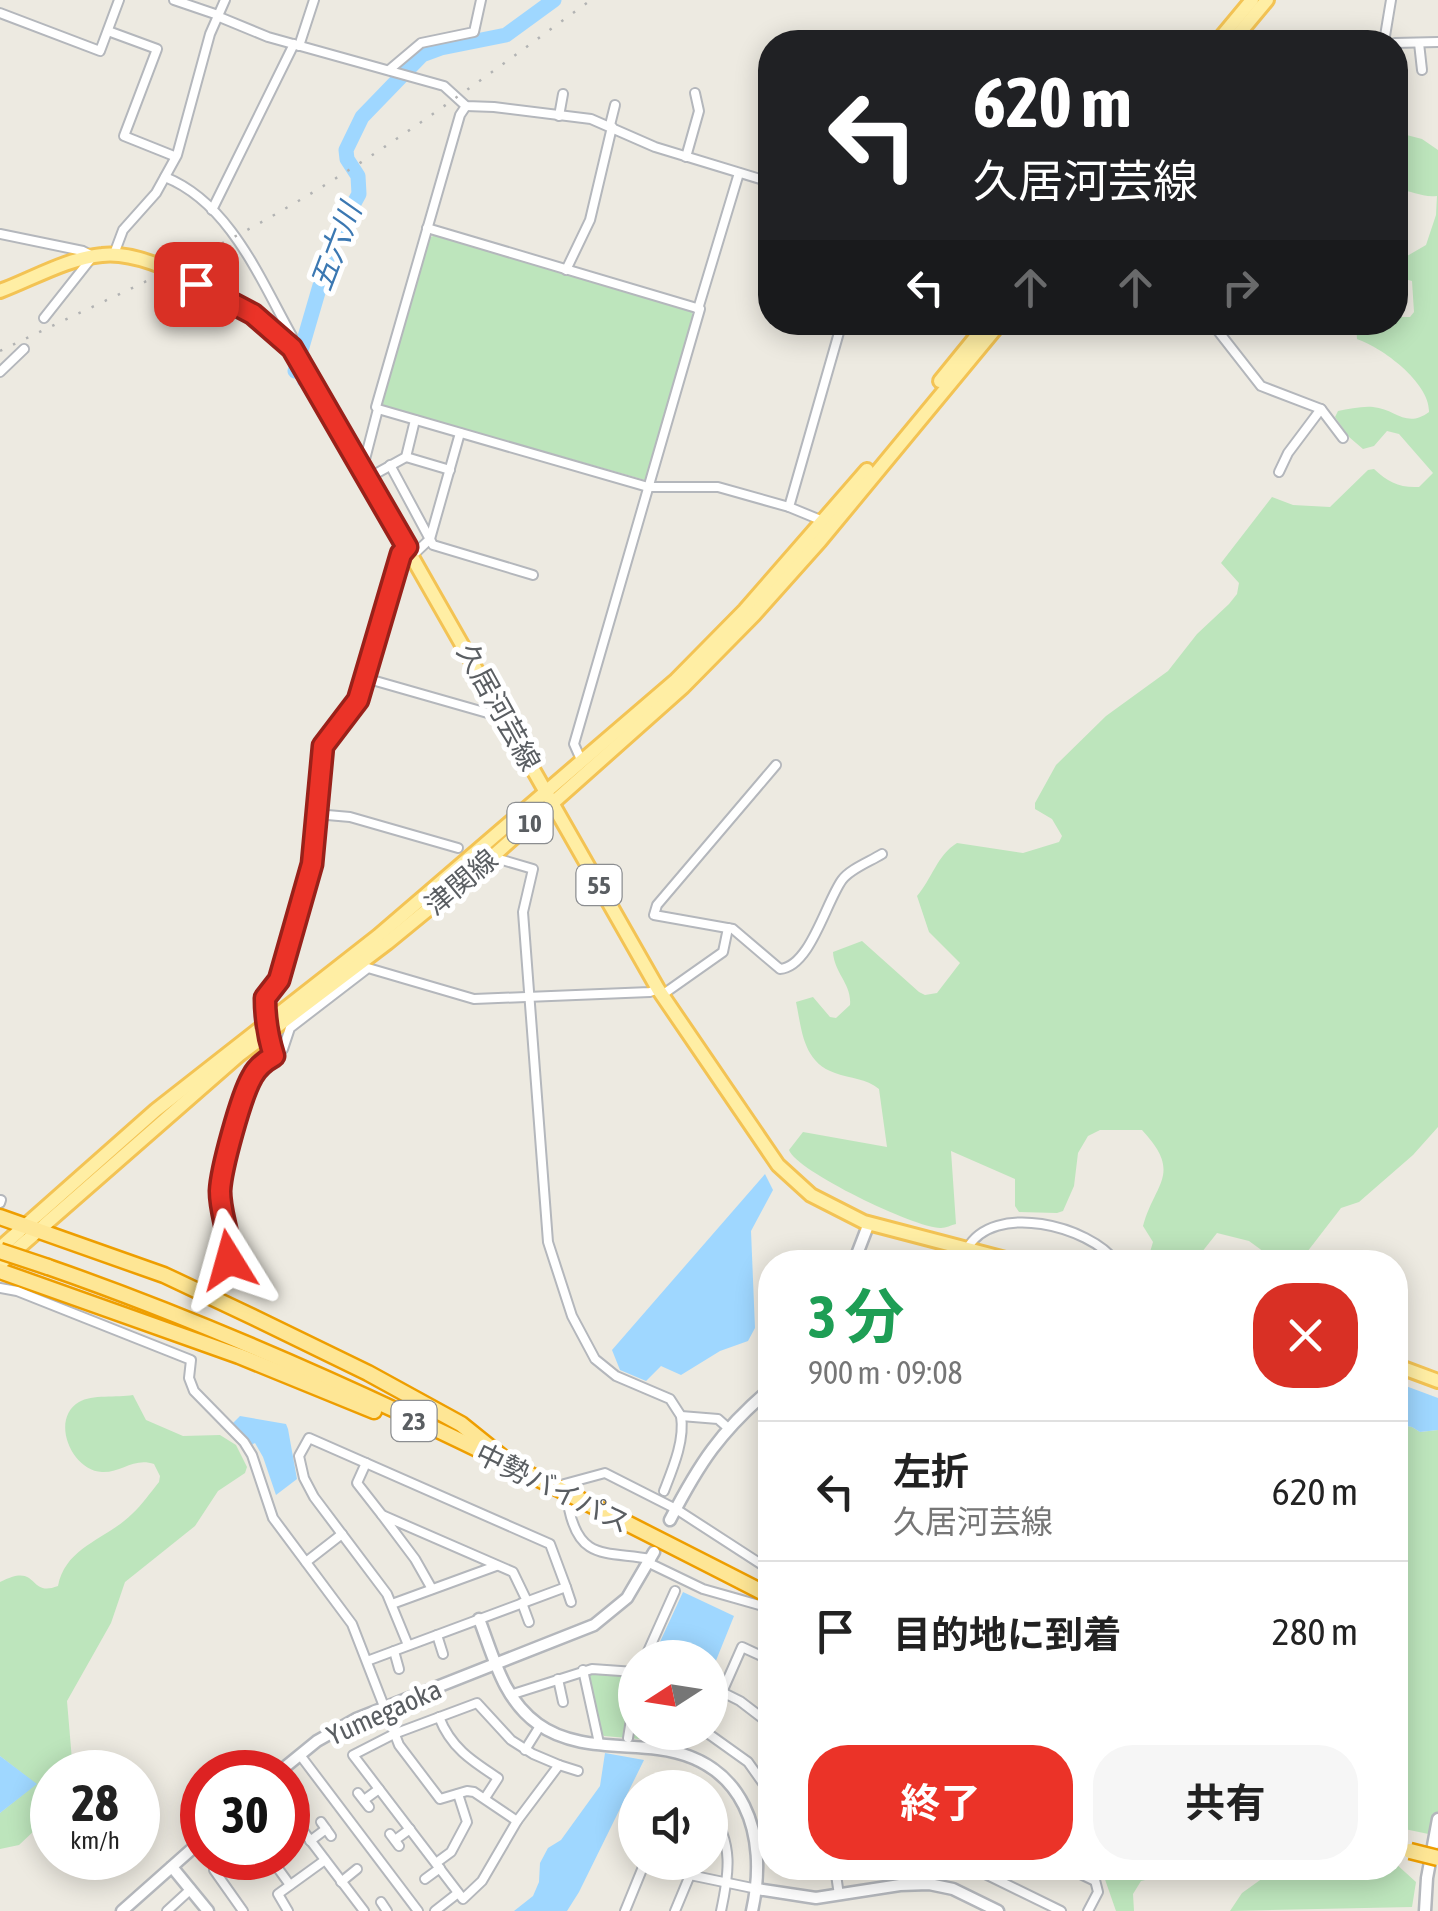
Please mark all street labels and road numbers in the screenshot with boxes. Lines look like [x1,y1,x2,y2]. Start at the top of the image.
street label: 久居河芸線 [451,638,547,776]
road number: 10 [508,803,552,843]
street label: 津関線 [419,843,503,921]
road number: 55 [576,865,622,905]
road number: 23 [392,1401,436,1441]
street label: 中勢バイパス [471,1437,635,1539]
street label: Yumegaoka [322,1673,446,1751]

